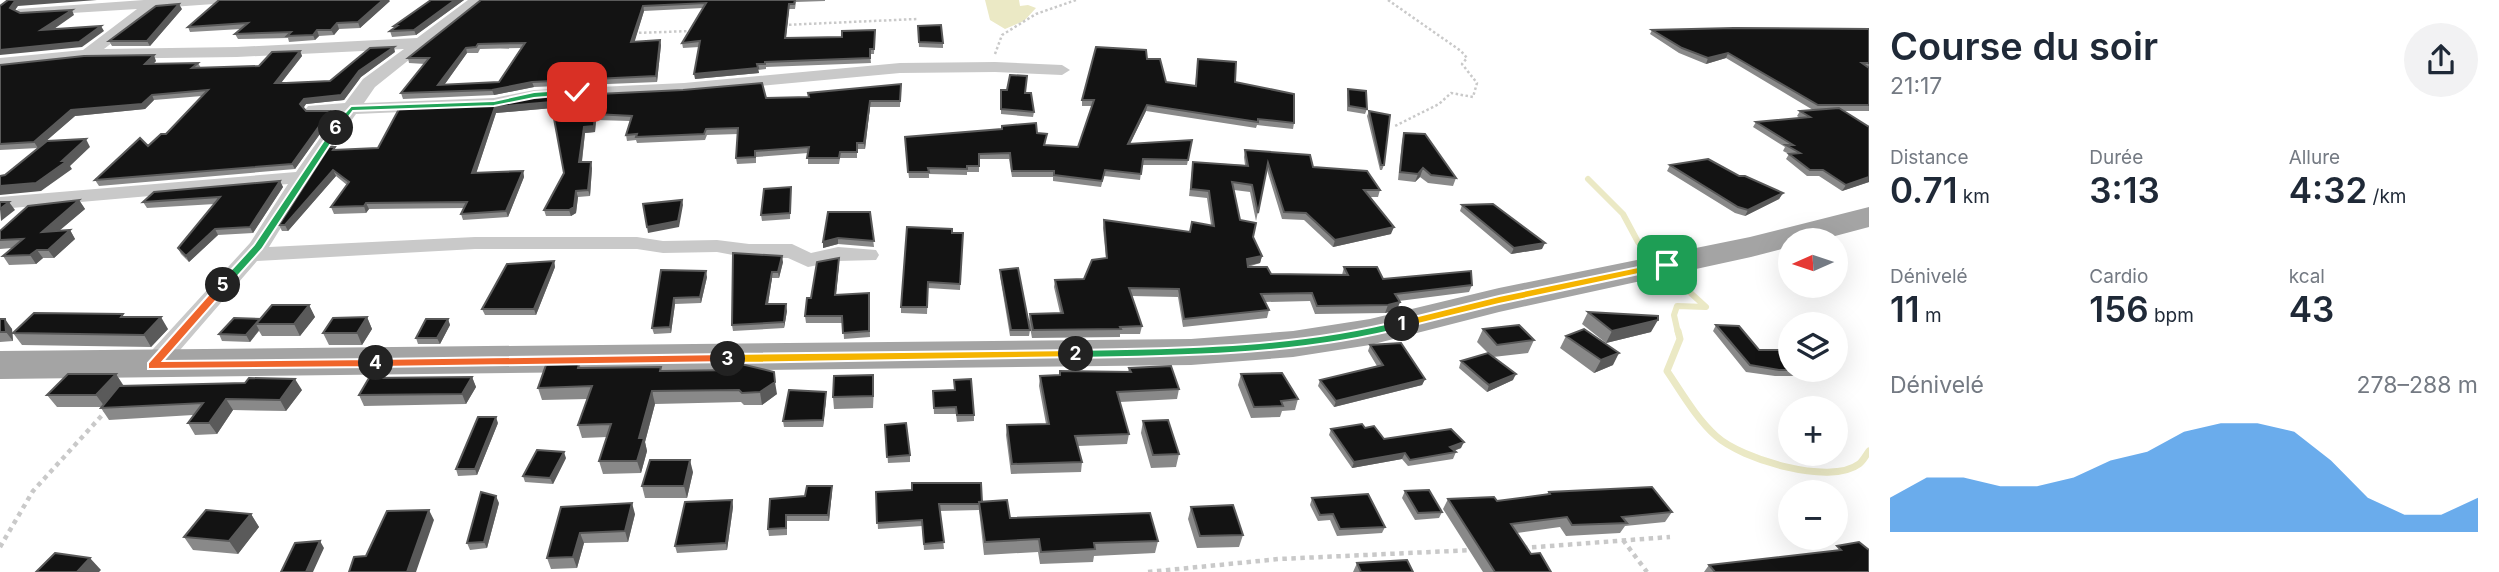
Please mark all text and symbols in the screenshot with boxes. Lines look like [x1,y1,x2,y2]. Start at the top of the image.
text: Course du soir [1890,23,2158,69]
button: share [2404,23,2478,97]
pin [547,62,607,122]
text: 21:17 [1890,72,1942,100]
icon: check [558,73,596,111]
pin: 6 [318,110,354,146]
text: 6 [329,116,342,139]
text: Distance [1890,146,1968,169]
text: Durée [2089,146,2143,169]
text: Allure [2289,146,2340,169]
text: 0.71 [1890,169,1958,211]
text: 3:13 [2089,169,2160,211]
text: 4:32 [2289,169,2367,211]
text: km [1958,185,1990,208]
text: /km [2367,185,2406,208]
north arrow [1778,228,1848,298]
map controls [1778,228,1848,550]
pin [1637,235,1697,295]
icon: arrive [1648,246,1686,284]
text: Dénivelé [1890,265,1968,288]
text: Cardio [2089,265,2148,288]
text: kcal [2289,265,2325,288]
pin: 5 [206,268,241,302]
text: 5 [216,273,229,296]
text: 11 [1890,288,1920,330]
text: 156 [2089,288,2149,330]
text: 43 [2289,288,2334,330]
text: m [1920,304,1942,327]
text: bpm [2149,304,2194,327]
pin: 1 [1384,306,1420,342]
text: 1 [1397,312,1406,335]
button: layers [1778,312,1848,382]
pin: 2 [1058,336,1094,372]
pin: 3 [710,342,746,376]
text: 2 [1070,342,1081,365]
pin: 4 [358,346,394,380]
text: 3 [721,347,734,370]
text: 4 [369,351,382,374]
text: Dénivelé [1890,371,1984,399]
text: 278–288 m [2356,371,2478,399]
button: + [1778,396,1848,466]
button: − [1778,480,1848,550]

